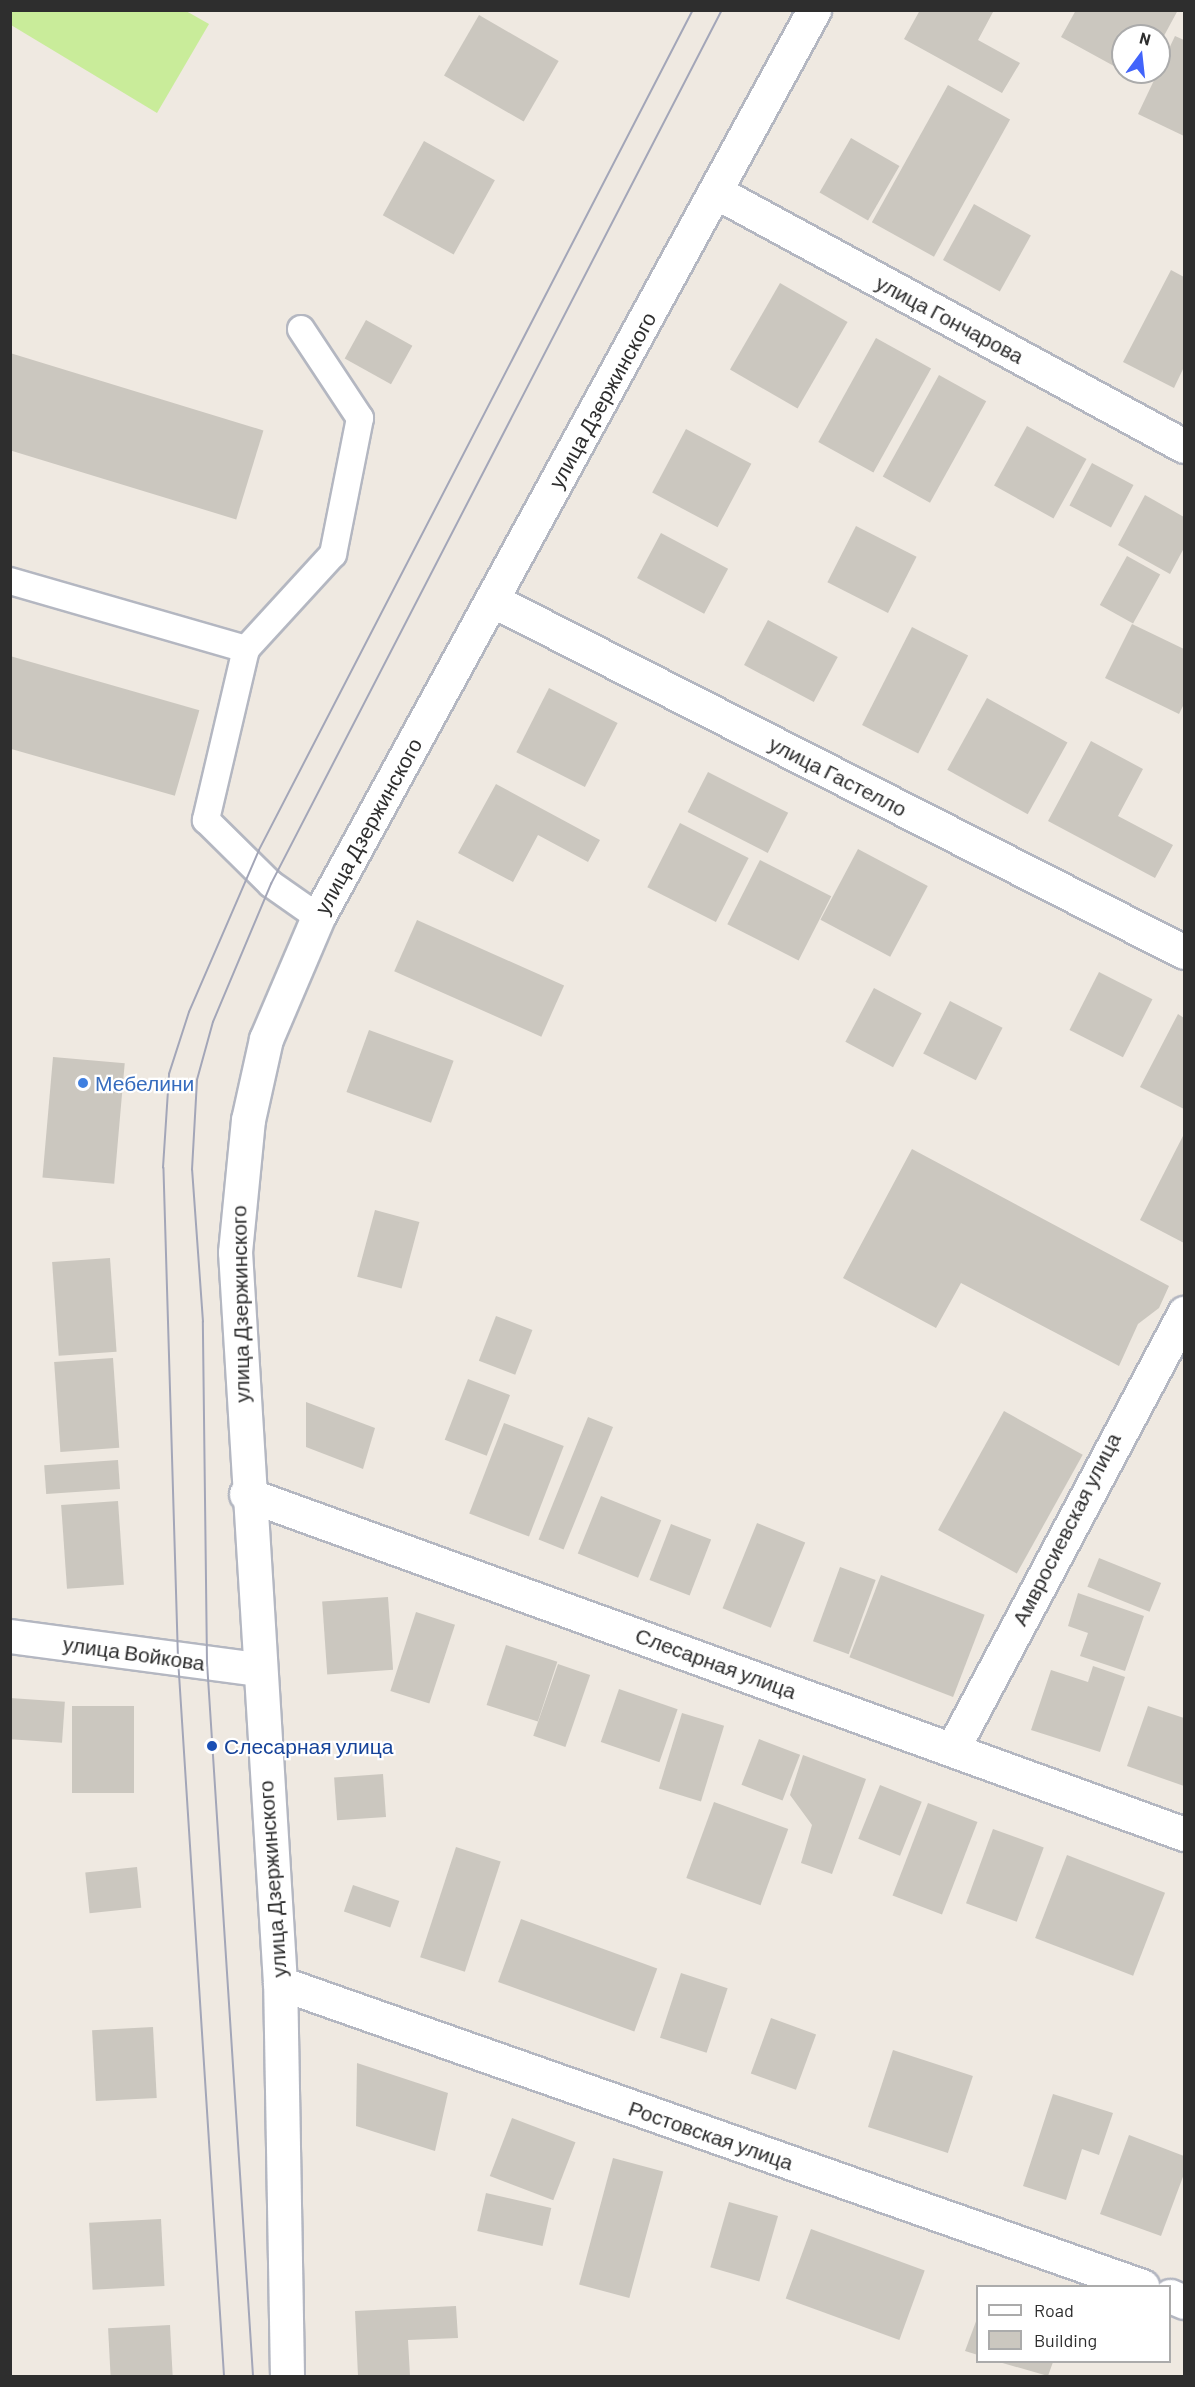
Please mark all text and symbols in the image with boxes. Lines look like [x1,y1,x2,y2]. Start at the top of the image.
north arrow [1111,24,1171,84]
text: N [1138,28,1153,49]
street label: улица Гончарова [872,269,1028,369]
street label: улица Дзержинского [543,308,661,492]
street label: улица Гастелло [765,730,911,822]
street label: улица Дзержинского [309,734,427,918]
place label: Мебелини [95,1070,194,1096]
marker: Мебелини [76,1076,90,1090]
street label: улица Дзержинского [226,1205,254,1403]
street label: Амвросиевская улица [1006,1428,1126,1630]
street label: Слесарная улица [632,1622,800,1704]
street label: улица Войкова [61,1631,207,1675]
place label: Слесарная улица [224,1733,394,1759]
marker: Слесарная улица [205,1739,219,1753]
street label: улица Дзержинского [253,1780,291,1978]
street label: Ростовская улица [625,2095,797,2175]
legend [976,2285,1171,2363]
text: Road [1034,2299,1074,2321]
text: Building [1034,2329,1097,2351]

